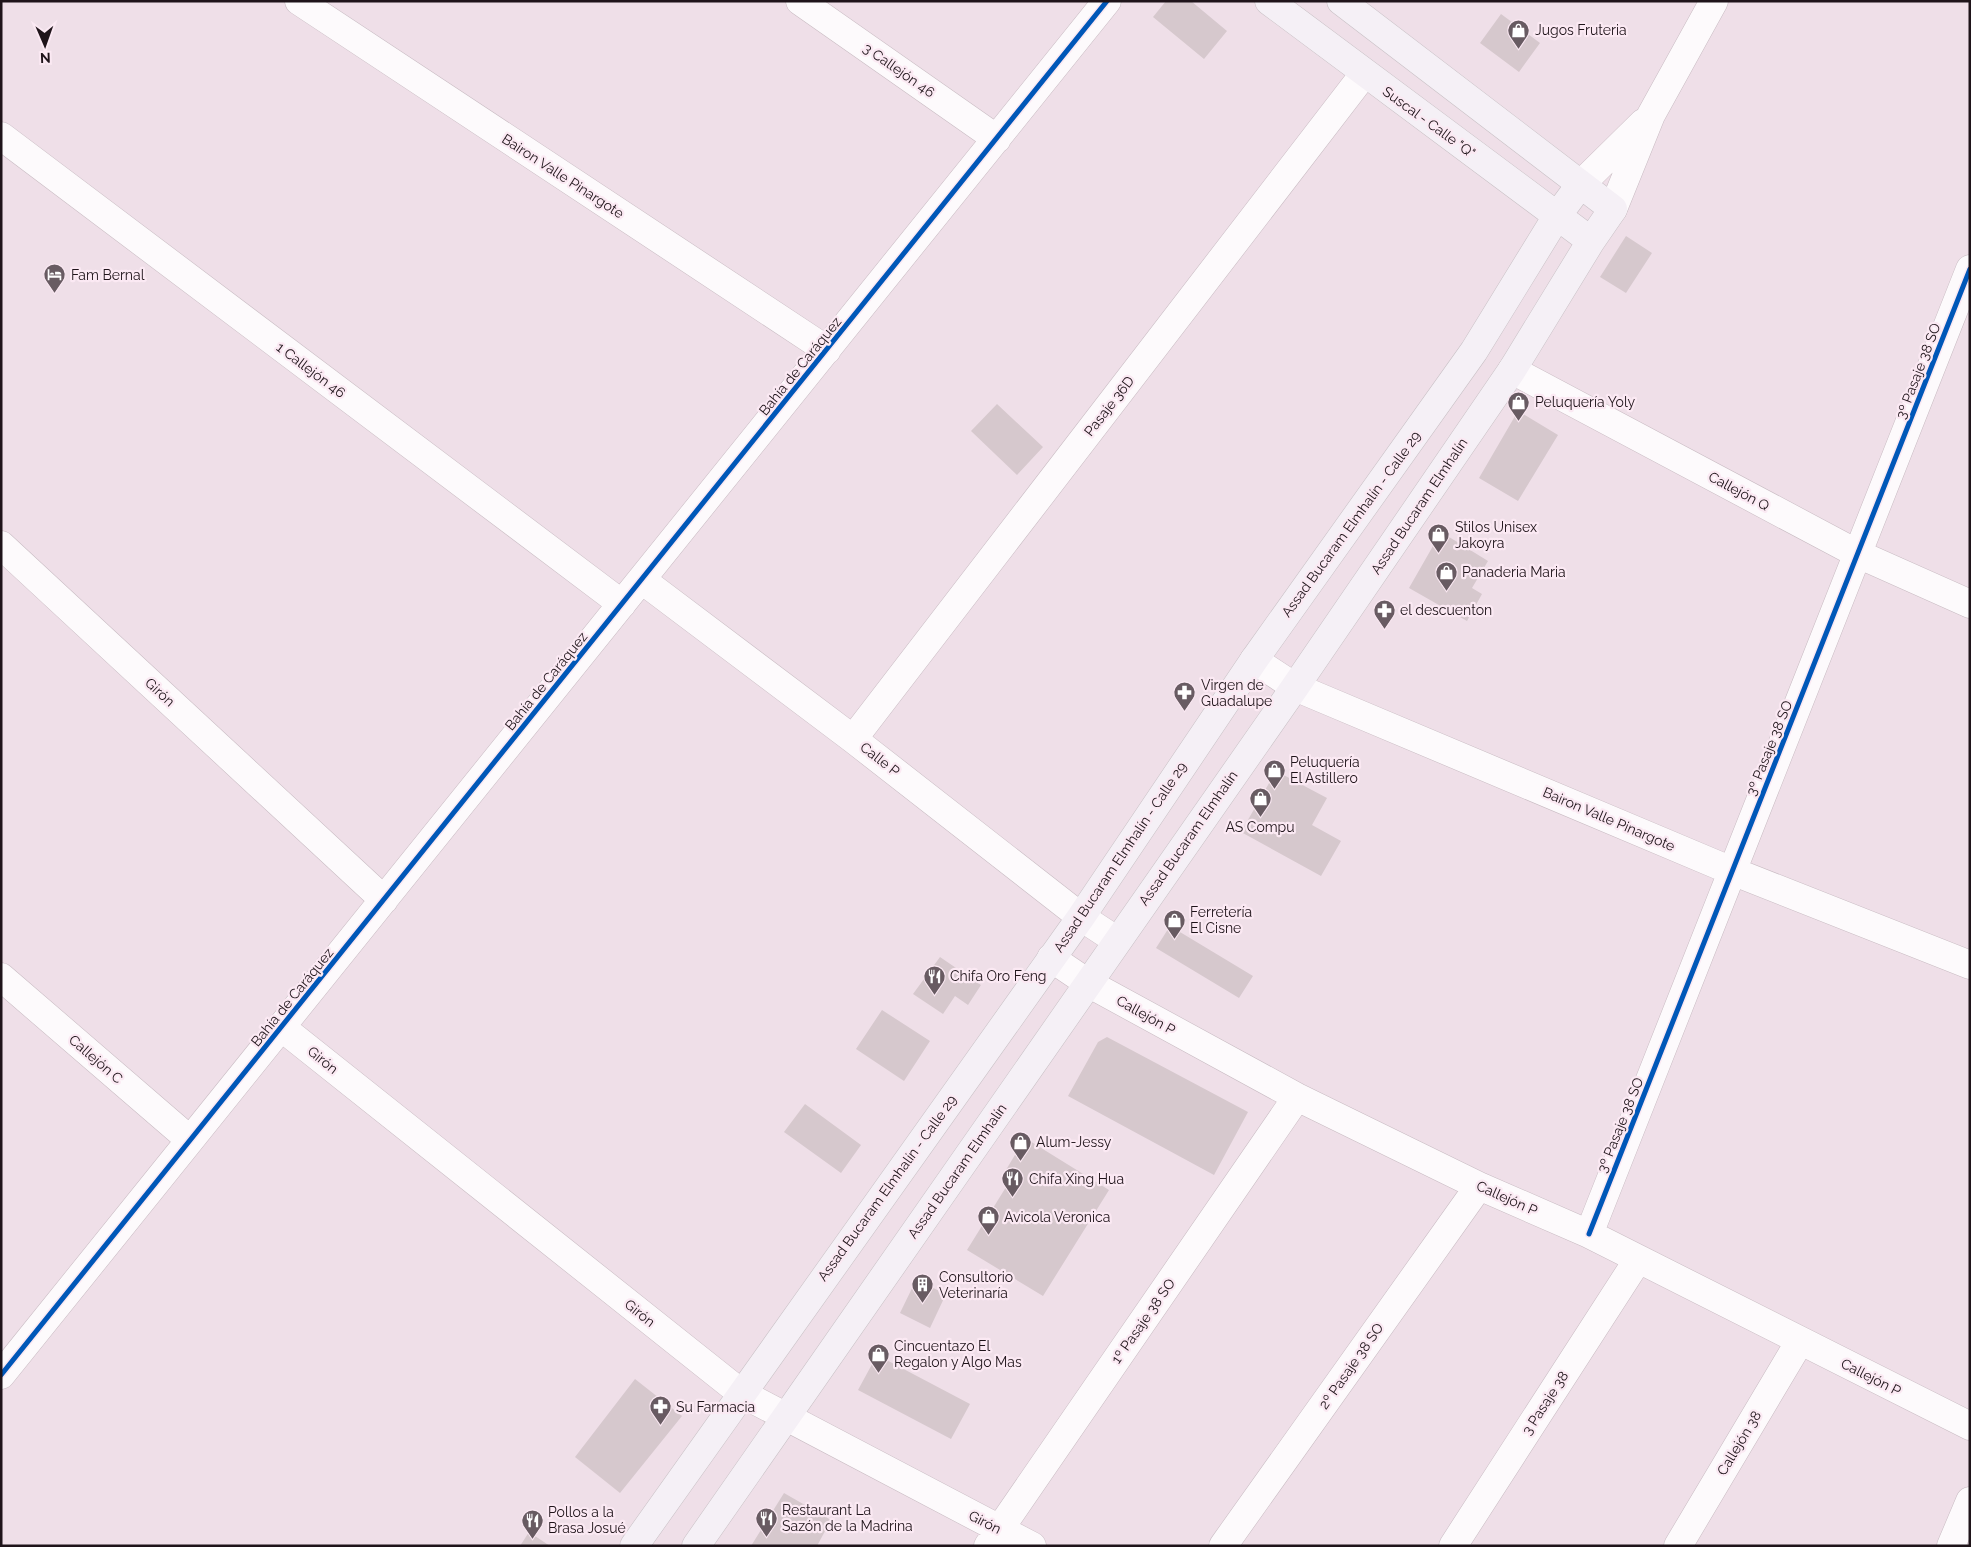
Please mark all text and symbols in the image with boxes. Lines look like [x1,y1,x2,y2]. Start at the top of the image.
shop icon: Jugos Fruteria [1507,18,1531,49]
north arrow [20,20,70,70]
place label: Jugos Fruteria [1535,22,1627,38]
street label: 3 Callejón 46 [860,40,938,100]
text: N [40,50,51,66]
street label: Suscal - Calle "Q" [1380,83,1478,161]
street label: Bairon Valle Pinargote [499,131,627,221]
hotel icon: Fam Bernal [43,263,67,294]
place label: Fam Bernal [71,267,145,283]
street label: Bahía de Caráquez [756,314,845,418]
street label: 3º Pasaje 38 SO [1892,321,1944,421]
street label: 1 Callejón 46 [273,339,349,401]
street label: Pasaje 36D [1081,373,1137,439]
shop icon: Peluquería Yoly [1507,390,1531,421]
place label: Peluquería Yoly [1535,394,1635,410]
street label: Assad Bucaram Elmhalín - Calle 29 [1278,428,1424,620]
street label: Assad Bucaram Elmhalín [1367,435,1471,577]
street label: Callejón Q [1706,468,1772,514]
place label: Stilos Unisex Jakoyra [1455,519,1537,551]
shop icon: Stilos Unisex Jakoyra [1427,523,1451,554]
shop icon: Panaderia Maria [1434,560,1458,591]
place label: Panaderia Maria [1462,564,1566,580]
pharmacy icon: el descuenton [1372,598,1396,629]
place label: el descuenton [1400,602,1492,618]
street label: Bahía de Caráquez [502,629,591,733]
street label: Girón [142,674,178,710]
place label: Virgen de Guadalupe [1201,677,1272,709]
pharmacy icon: Virgen de Guadalupe [1173,681,1197,712]
street label: 3º Pasaje 38 SO [1743,698,1795,798]
street label: Calle P [857,739,903,779]
place label: Peluquería El Astillero [1290,754,1360,786]
shop icon: Peluquería El Astillero [1262,758,1286,789]
street label: Assad Bucaram Elmhalín - Calle 29 [1050,759,1190,955]
street label: Assad Bucaram Elmhalín [1135,768,1241,908]
street label: Bairon Valle Pinargote [1541,784,1677,854]
shop icon: AS Compu [1248,787,1272,818]
place label: AS Compu [1225,819,1295,835]
place label: Ferretería El Cisne [1190,904,1252,936]
shop icon: Ferretería El Cisne [1162,908,1186,939]
street label: Bahía de Caráquez [248,945,337,1049]
restaurant icon: Chifa Oro Feng [922,964,946,995]
place label: Chifa Oro Feng [950,968,1046,984]
street label: Callejón P [1114,992,1179,1038]
street label: Callejón C [66,1031,126,1087]
street label: Girón [305,1043,341,1077]
street label: 3º Pasaje 38 SO [1594,1075,1646,1175]
street label: Assad Bucaram Elmhalín - Calle 29 [814,1092,960,1284]
street label: Assad Bucaram Elmhalín [904,1101,1010,1241]
shop icon: Alum-Jessy [1008,1130,1032,1161]
place label: Alum-Jessy [1036,1134,1112,1150]
restaurant icon: Chifa Xing Hua [1001,1167,1025,1198]
place label: Chifa Xing Hua [1029,1171,1124,1187]
street label: Callejón P [1474,1177,1540,1219]
shop icon: Avicola Veronica [976,1205,1000,1236]
place label: Avicola Veronica [1004,1209,1110,1225]
place label: Consultorio Veterinaría [939,1269,1013,1301]
building icon: Consultorio Veterinaría [911,1273,935,1304]
street label: 1º Pasaje 38 SO [1108,1276,1178,1366]
street label: Girón [622,1296,658,1330]
street label: 2º Pasaje 38 SO [1315,1320,1387,1412]
place label: Cincuentazo El Regalon y Algo Mas [894,1338,1022,1370]
shop icon: Cincuentazo El Regalon y Algo Mas [866,1342,890,1373]
street label: Callejón P [1838,1355,1904,1399]
street label: 3 Pasaje 38 [1519,1368,1571,1438]
pharmacy icon: Su Farmacia [648,1395,672,1426]
place label: Su Farmacia [676,1399,755,1415]
street label: Callejón 38 [1714,1408,1764,1478]
place label: Restaurant La Sazón de la Madrina [782,1502,913,1534]
place label: Pollos a la Brasa Josué [548,1504,626,1536]
restaurant icon: Restaurant La Sazón de la Madrina [754,1506,778,1537]
street label: Girón [966,1507,1004,1537]
restaurant icon: Pollos a la Brasa Josué [520,1508,544,1539]

